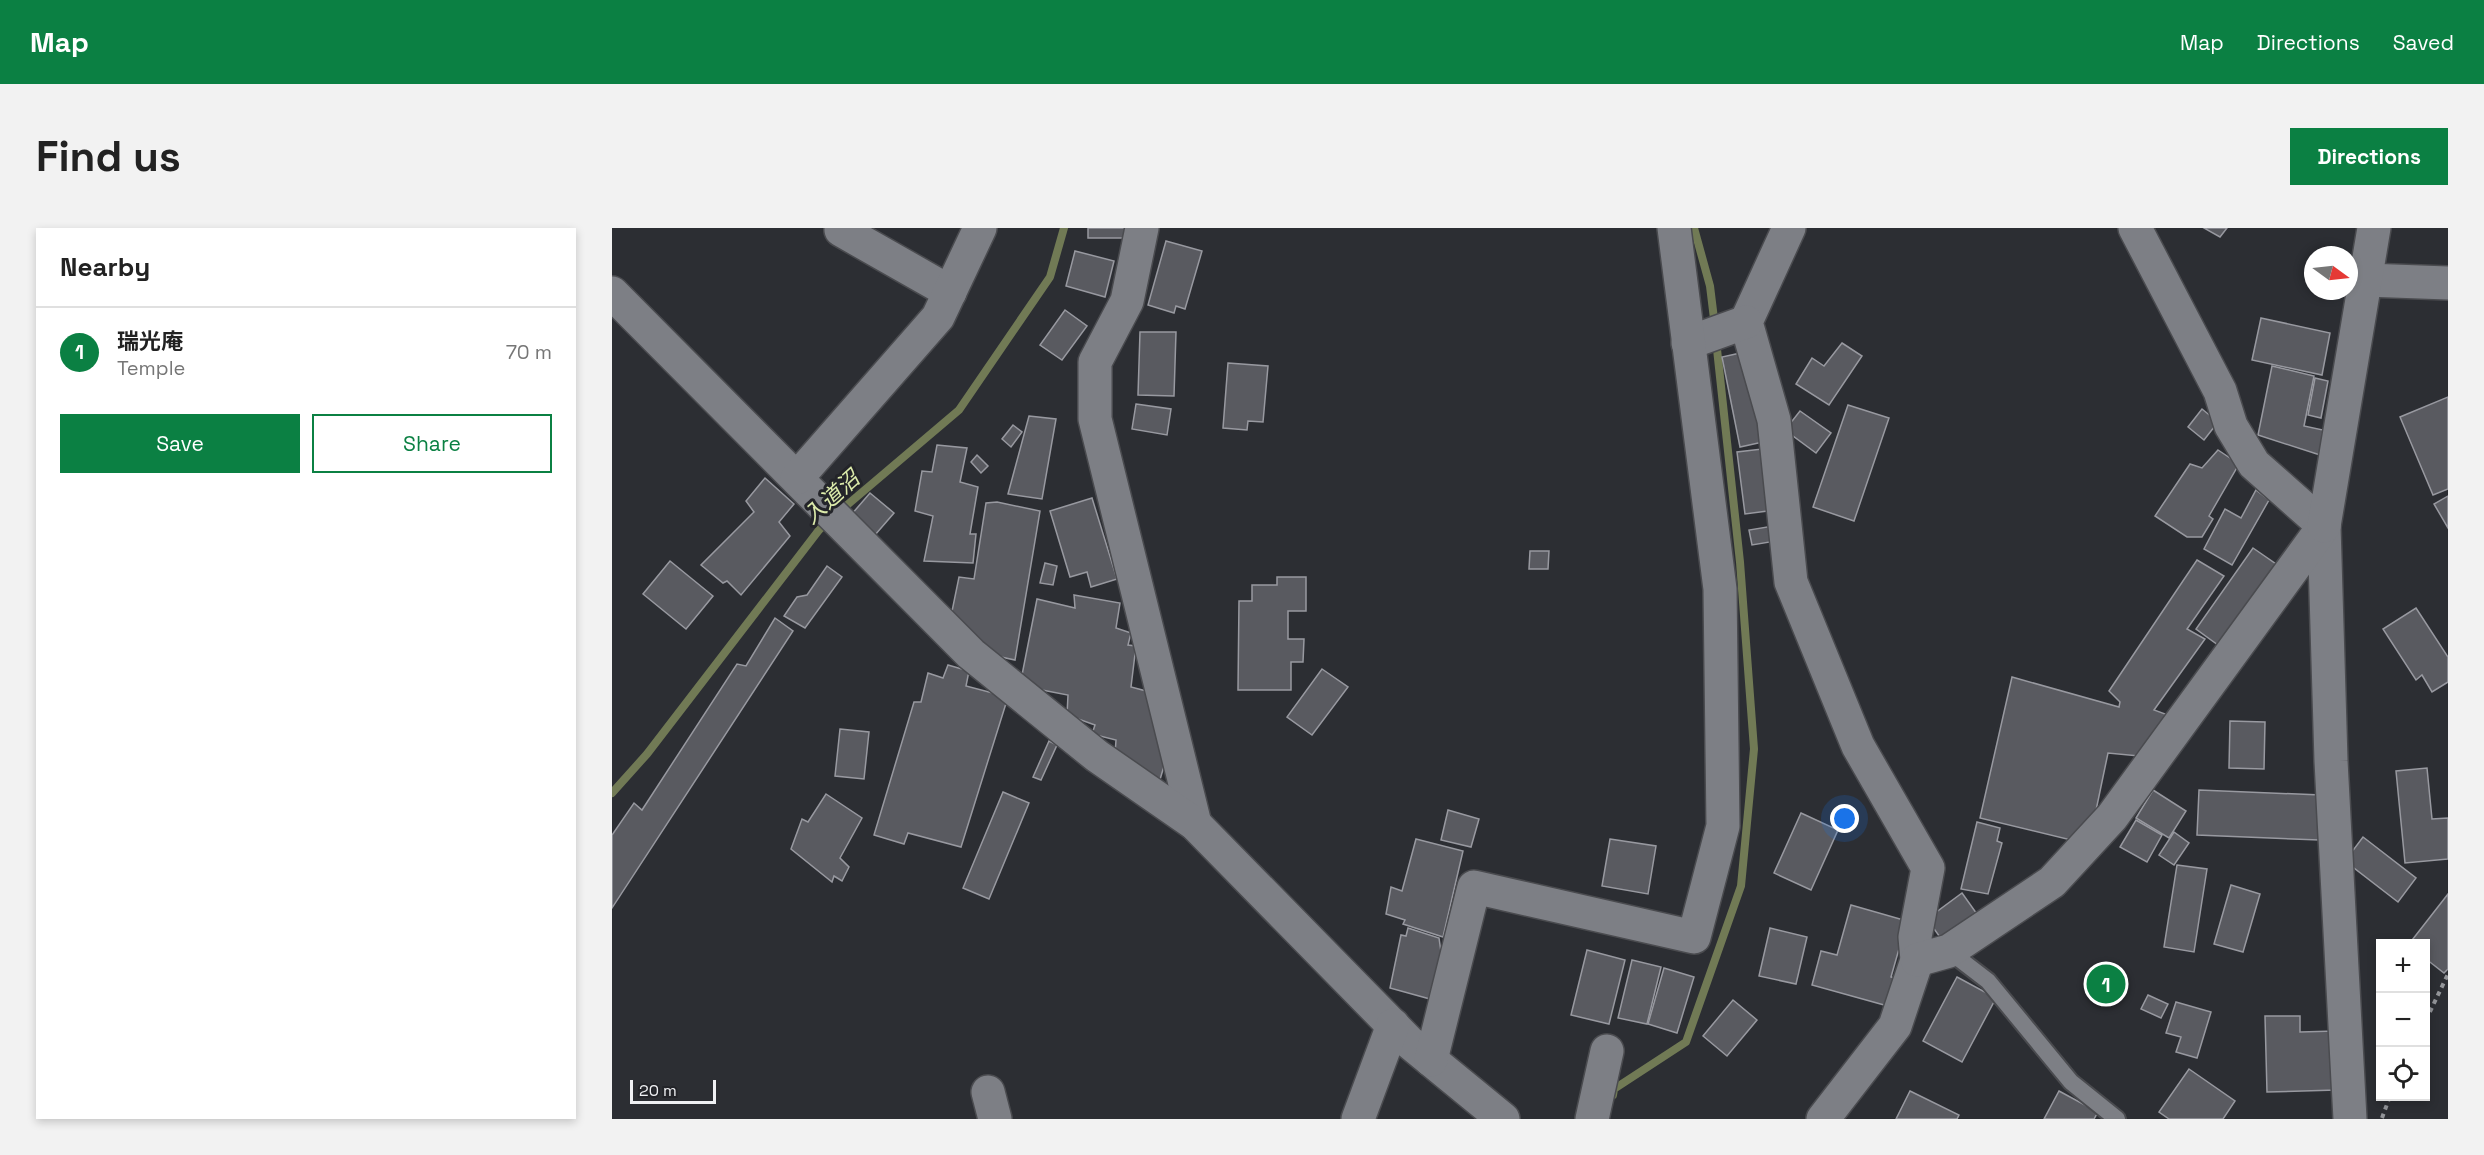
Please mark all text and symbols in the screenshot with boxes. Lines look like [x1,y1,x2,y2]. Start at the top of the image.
text: Map [30,24,89,60]
text: Map [2180,29,2224,56]
text: Directions [2257,29,2360,56]
text: Saved [2393,29,2454,56]
button: Directions [2290,128,2448,185]
text: Find us [36,130,181,183]
north arrow [2304,246,2358,300]
text: Nearby [60,250,150,284]
text: 瑞光庵 [117,327,183,355]
text: 1 [75,339,84,365]
text: 70 m [506,339,552,365]
text: Temple [117,355,185,381]
button: Save [60,414,300,473]
button: Share [312,414,552,473]
water label: 入道沼 [797,463,867,529]
your location [1830,804,1859,833]
map controls [2376,939,2430,1101]
button: + [2376,939,2430,993]
pin: 1 [2086,962,2126,1006]
button: − [2376,993,2430,1047]
button: locate [2376,1047,2430,1101]
scale bar [630,1077,716,1104]
text: 20 m [639,1080,677,1101]

